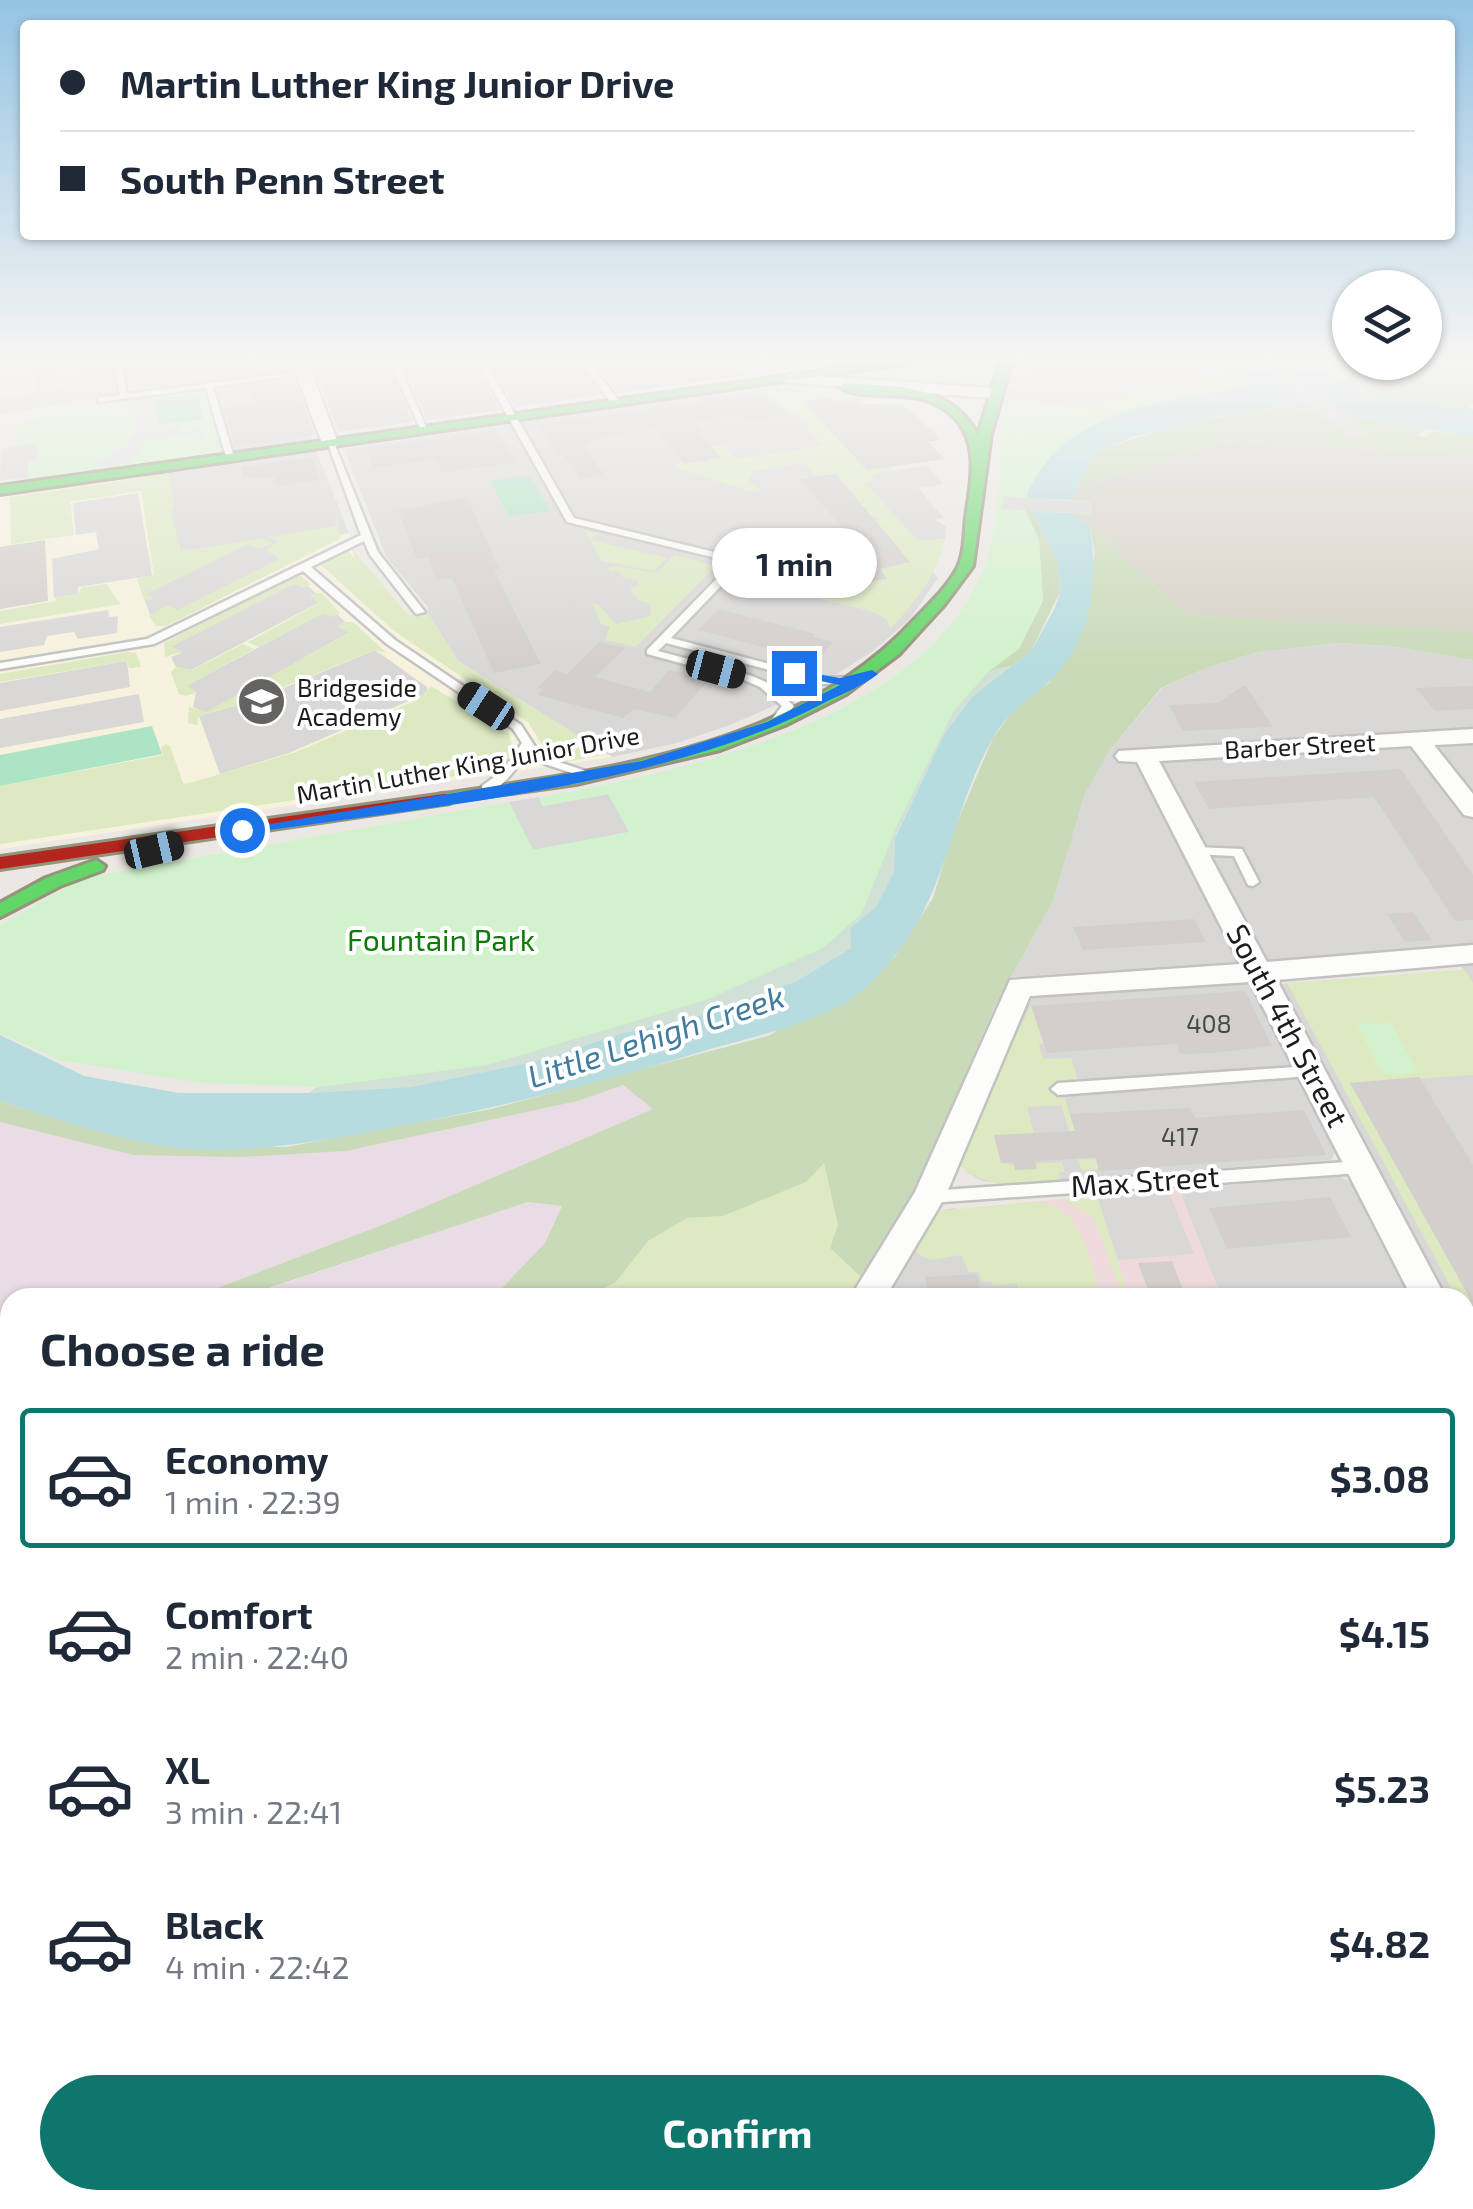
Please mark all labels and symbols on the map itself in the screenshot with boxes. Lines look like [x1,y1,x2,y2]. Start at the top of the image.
callout: 1 min [712,528,876,598]
car [683,647,749,691]
route end [772,651,817,696]
place label: Bridgeside Academy [297,672,417,731]
school or university icon: Bridgeside Academy [236,676,288,728]
car [453,677,519,735]
street label: Martin Luther King Junior Drive [294,719,642,809]
street label: Barber Street [1224,726,1376,764]
route start [220,808,265,853]
car [121,829,187,871]
street label: South 4th Street [1220,918,1357,1132]
park label: Fountain Park [347,921,535,957]
water label: Little Lehigh Creek [522,976,789,1095]
house number: 408 [1186,1008,1232,1038]
house number: 417 [1161,1121,1199,1151]
street label: Max Street [1069,1157,1220,1203]

